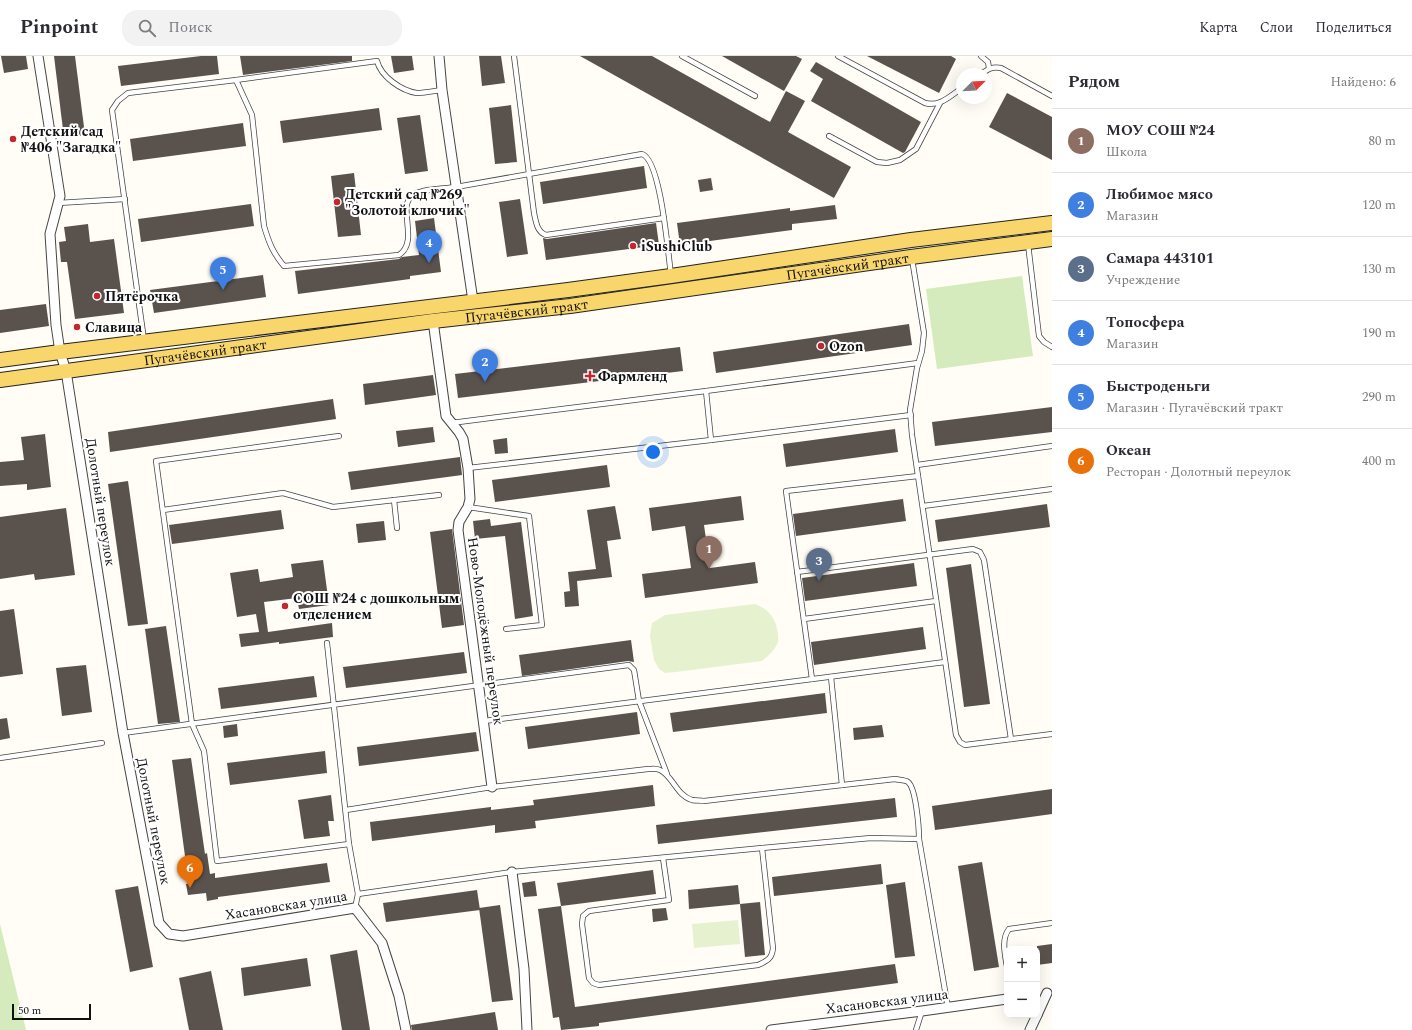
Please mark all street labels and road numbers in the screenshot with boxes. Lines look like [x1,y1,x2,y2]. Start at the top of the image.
street label: Пугачёвский тракт [785,247,910,286]
street label: Пугачёвский тракт [464,294,589,328]
street label: Пугачёвский тракт [143,334,268,371]
street label: Долотный переулок [80,436,121,568]
street label: Ново-Молодёжный переулок [462,536,509,727]
street label: Долотный переулок [131,756,176,887]
street label: Хасановская улица [223,885,349,926]
street label: Хасановская улица [825,984,950,1019]

